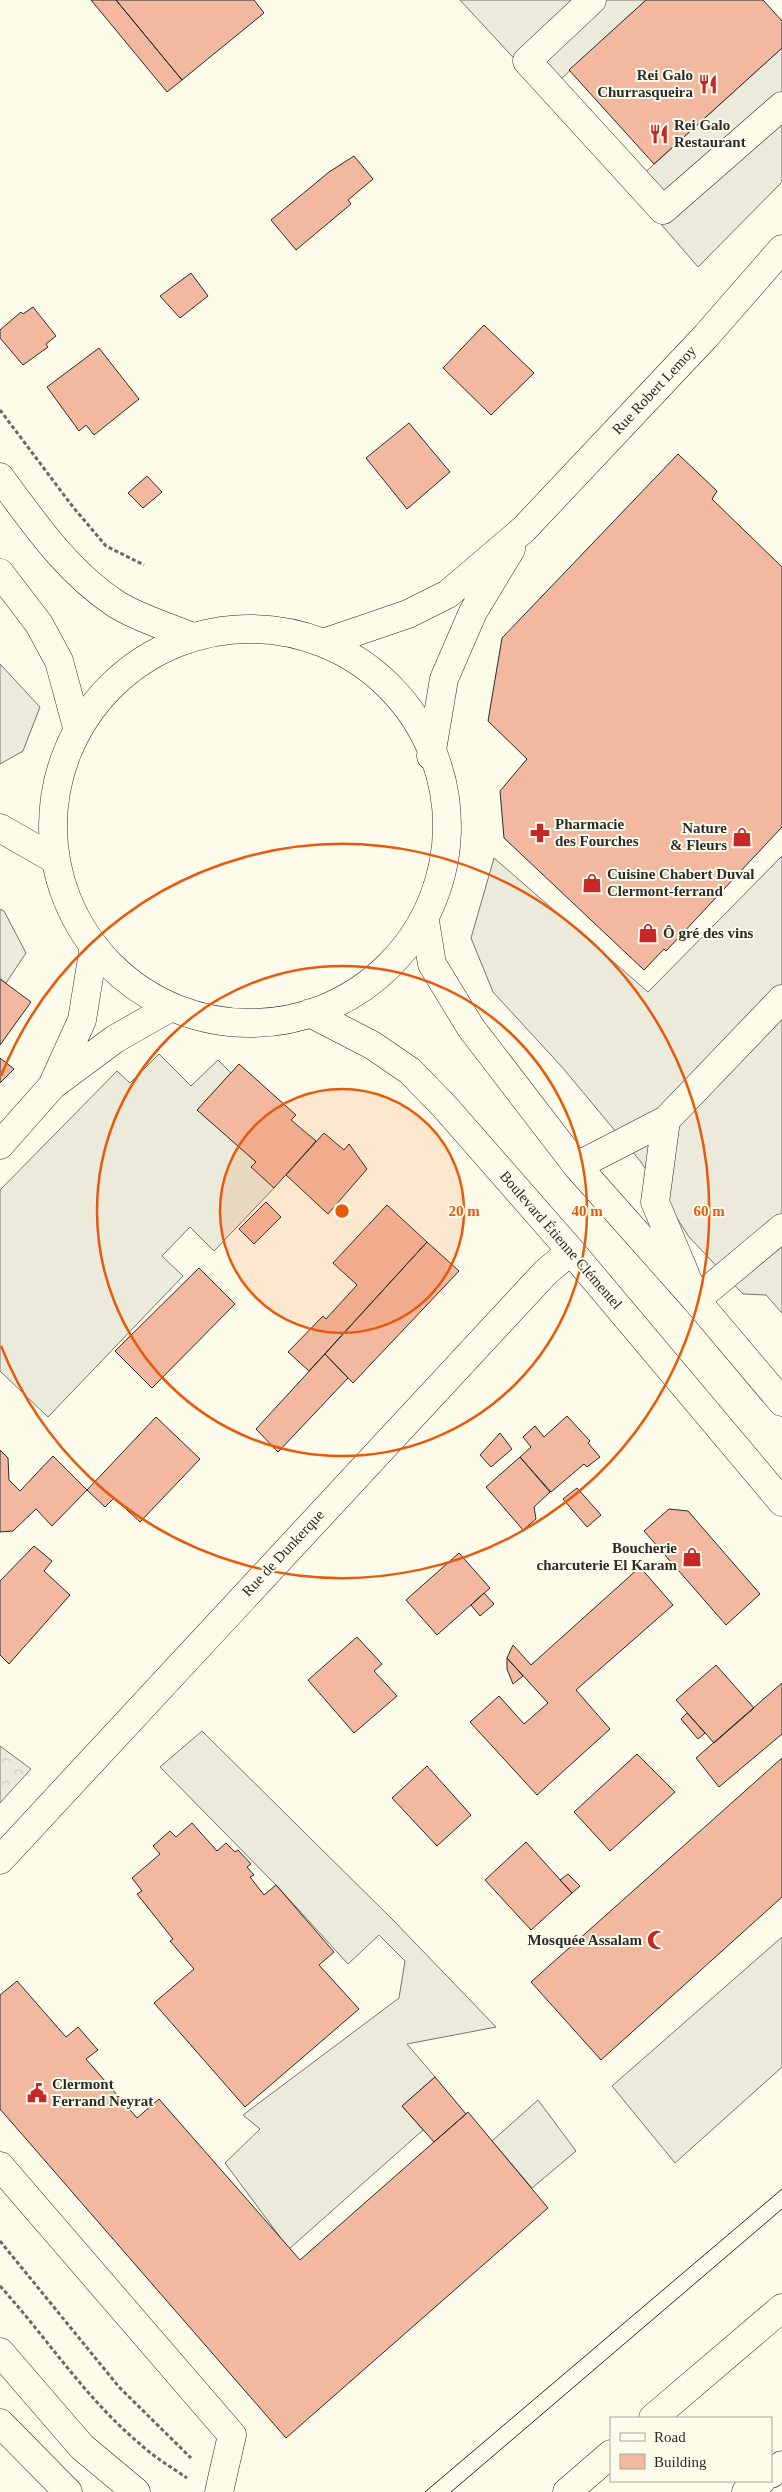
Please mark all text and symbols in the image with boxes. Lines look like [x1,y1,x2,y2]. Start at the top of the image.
place label: Rei Galo Churrasqueira [597,67,693,100]
restaurant icon: Rei Galo Churrasqueira [697,73,719,95]
place label: Rei Galo Restaurant [674,117,746,150]
restaurant icon: Rei Galo Restaurant [648,123,670,145]
street label: Rue Robert Lemoy [609,342,699,438]
place label: Pharmacie des Fourches [555,816,639,849]
place label: Nature & Fleurs [670,820,727,853]
pharmacy icon: Pharmacie des Fourches [529,822,551,844]
shop icon: Nature & Fleurs [731,826,753,848]
place label: Cuisine Chabert Duval Clermont-ferrand [607,866,755,899]
shop icon: Cuisine Chabert Duval Clermont-ferrand [581,872,603,894]
shop icon: Ô gré des vins [637,922,659,944]
place label: Ô gré des vins [663,925,754,941]
street label: Boulevard Étienne Clémentel [497,1168,625,1312]
centre of rings [333,1202,351,1220]
text: 20 m [448,1203,480,1219]
text: 40 m [571,1203,603,1219]
text: 60 m [693,1203,725,1219]
street label: Rue de Dunkerque [239,1506,327,1600]
place label: Boucherie charcuterie El Karam [536,1540,678,1573]
shop icon: Boucherie charcuterie El Karam [681,1546,703,1568]
mosque icon: Mosquée Assalam [646,1929,668,1951]
place label: Mosquée Assalam [527,1932,642,1948]
place label: Clermont Ferrand Neyrat [52,2076,153,2109]
public building icon: Clermont Ferrand Neyrat [26,2082,48,2104]
legend [610,2417,772,2482]
text: Road [654,2429,686,2445]
text: Building [654,2454,707,2470]

